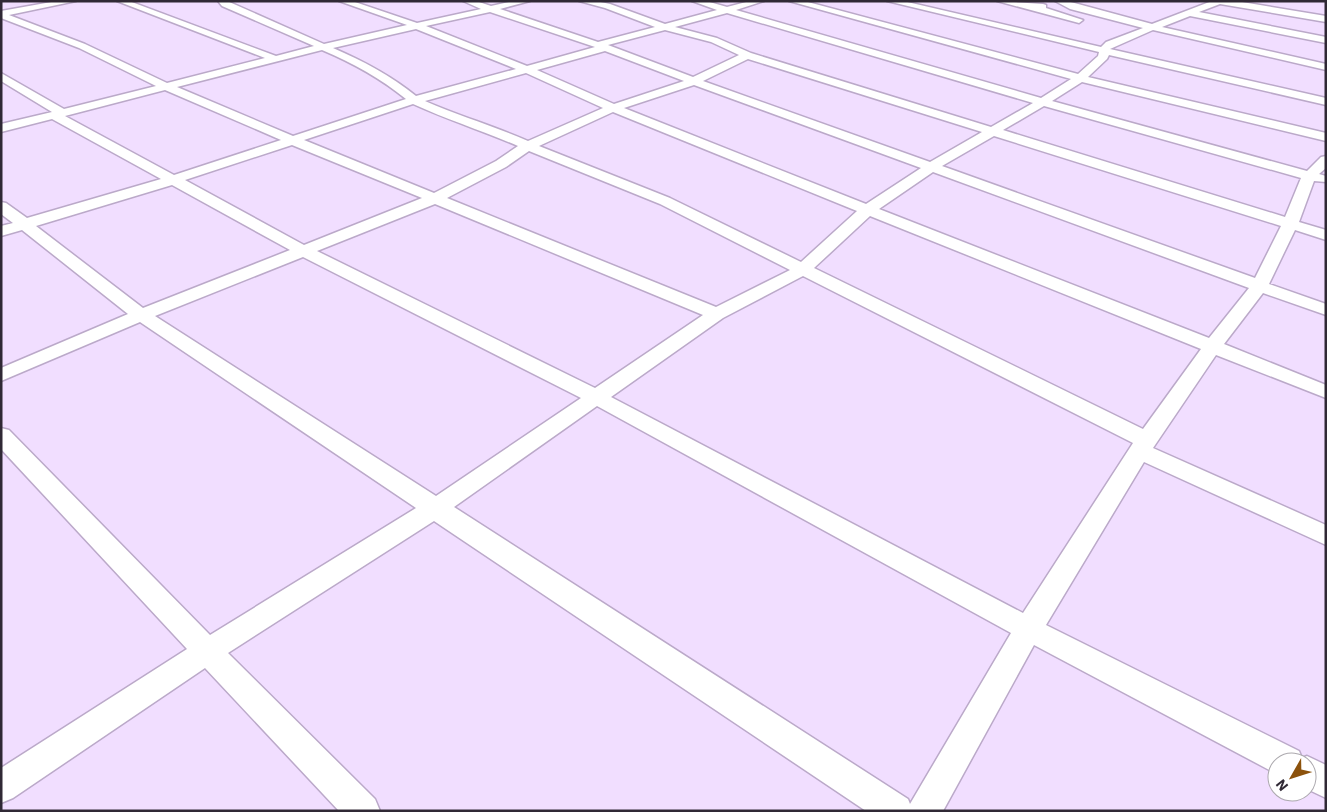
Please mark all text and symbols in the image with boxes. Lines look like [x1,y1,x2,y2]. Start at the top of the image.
north arrow [1267,752,1317,802]
text: N [1272,776,1292,795]

